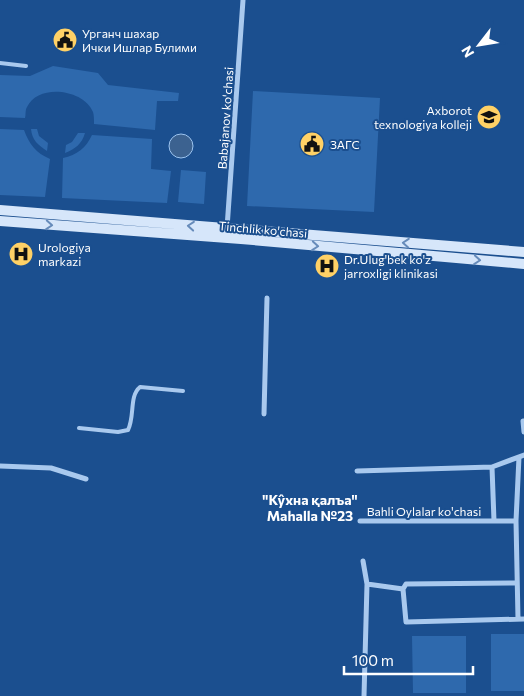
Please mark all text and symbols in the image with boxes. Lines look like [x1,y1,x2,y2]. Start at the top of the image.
north arrow [454,20,504,70]
place label: Урганч шахар Ички Ишлар Булими [82,26,197,54]
public building icon: Урганч шахар Ички Ишлар Булими [52,27,78,53]
text: N [457,43,477,61]
street label: Babajanov ko'chasi [214,66,236,170]
place label: Axborot texnologiya kolleji [374,103,472,131]
school or university icon: Axborot texnologiya kolleji [476,104,502,130]
public building icon: ЗАГС [299,131,325,157]
place label: ЗАГС [330,137,360,151]
street label: Tinchlik ko'chasi [218,218,308,240]
one-way arrow [45,219,53,230]
one-way arrow [187,221,195,232]
one-way arrow [401,238,409,249]
place label: Urologiya markazi [38,240,91,268]
one-way arrow [312,240,320,251]
hospital icon: Urologiya markazi [8,241,34,267]
place label: Dr.Ulug'bek ko'z jarroxligi klinikasi [344,252,438,280]
hospital icon: Dr.Ulug'bek ko'z jarroxligi klinikasi [314,253,340,279]
one-way arrow [473,254,481,265]
district label: "Kŷхна қалъа" Mahalla №23 [262,491,358,524]
street label: Bahli Oylalar ko'chasi [367,504,481,518]
scale bar [344,644,473,676]
text: 100 m [352,651,394,669]

